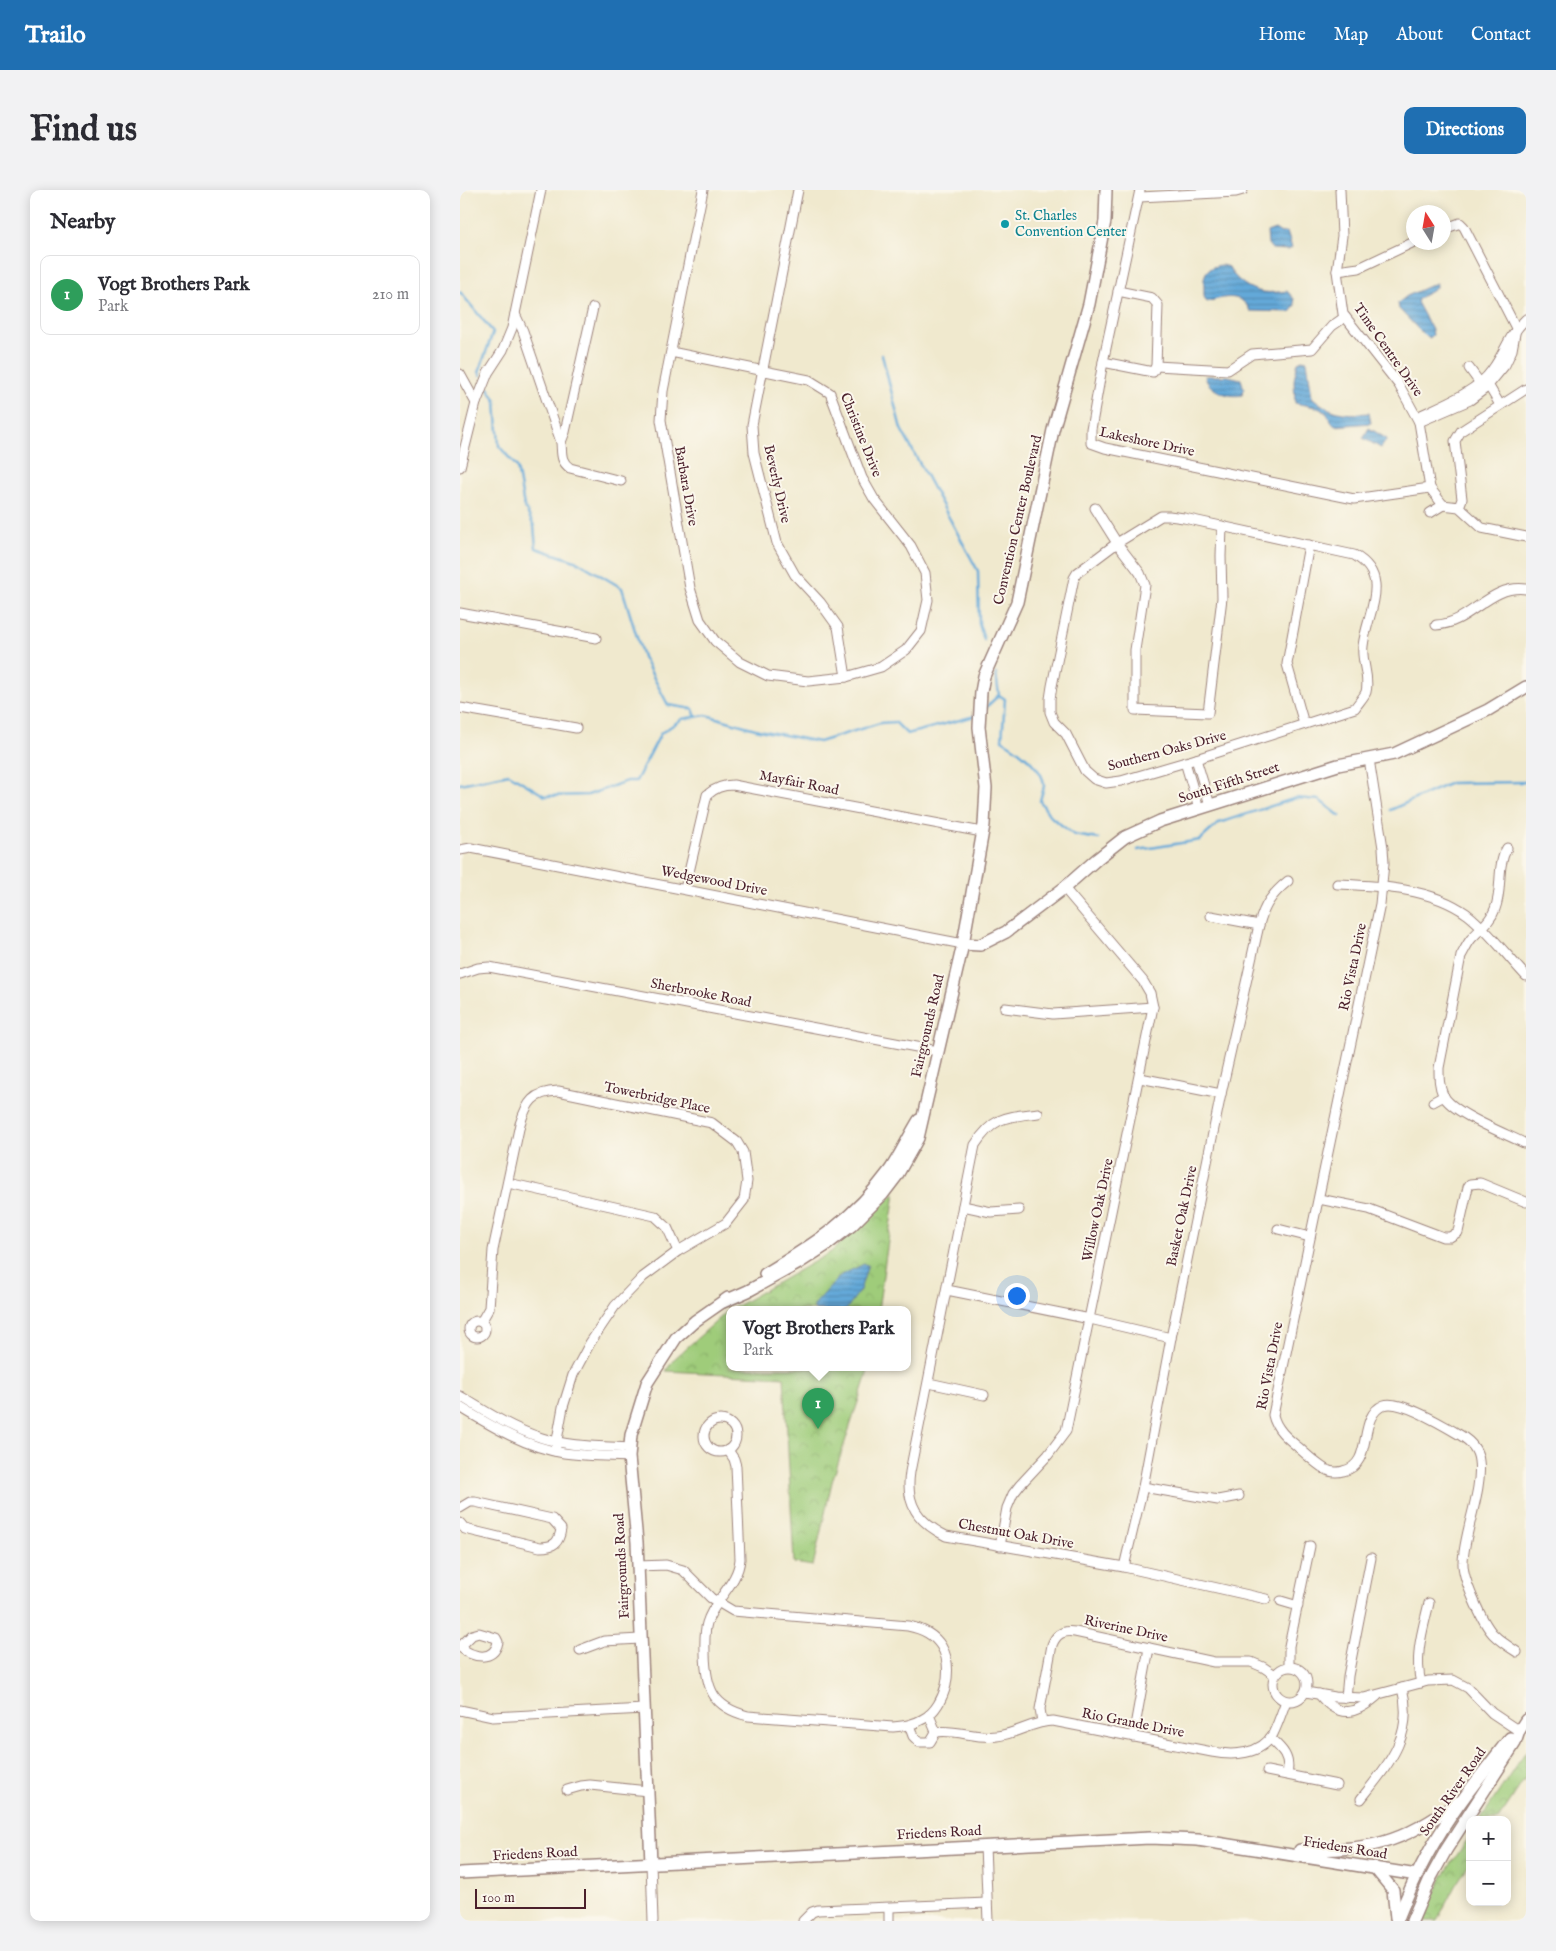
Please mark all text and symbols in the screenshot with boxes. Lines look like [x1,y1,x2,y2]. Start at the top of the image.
text: Trailo [25,20,86,51]
text: Home [1259,24,1306,47]
text: Map [1334,24,1368,47]
text: About [1396,24,1443,47]
text: Contact [1471,24,1531,47]
button: Directions [1404,107,1526,154]
text: Find us [30,108,137,153]
north arrow [1406,205,1451,250]
place label: St. Charles Convention Center [1015,207,1127,241]
text: Nearby [50,209,115,236]
marker: St. Charles Convention Center [999,218,1011,230]
text: Vogt Brothers Park [98,273,250,297]
text: 1 [64,285,70,305]
text: 210 m [372,285,409,305]
text: Park [98,297,128,317]
street label: Time Centre Drive [1349,300,1427,401]
street label: Christine Drive [836,390,886,480]
street label: Lakeshore Drive [1098,423,1197,461]
street label: Convention Center Boulevard [990,433,1046,607]
street label: Beverly Drive [759,443,795,525]
street label: Barbara Drive [670,445,702,528]
street label: Southern Oaks Drive [1106,726,1229,775]
street label: South Fifth Street [1176,758,1282,808]
street label: Mayfair Road [758,766,841,800]
street label: Wedgewood Drive [659,862,769,900]
street label: Rio Vista Drive [1335,921,1371,1012]
street label: Fairgrounds Road [907,972,949,1079]
street label: Sherbrooke Road [649,974,753,1012]
street label: Towerbridge Place [602,1078,712,1118]
street label: Willow Oak Drive [1078,1156,1118,1263]
street label: Basket Oak Drive [1163,1163,1202,1268]
your location [1004,1283,1030,1309]
popup [726,1306,911,1371]
text: Vogt Brothers Park [743,1317,894,1341]
street label: Rio Vista Drive [1253,1320,1287,1411]
text: Park [743,1341,773,1361]
pin: 1 [802,1388,834,1429]
street label: Fairgrounds Road [610,1512,634,1619]
street label: Chestnut Oak Drive [957,1515,1076,1553]
street label: Riverine Drive [1082,1611,1170,1647]
street label: Rio Grande Drive [1080,1704,1186,1742]
street label: South River Road [1416,1744,1490,1840]
map controls [1466,1816,1511,1906]
button: + [1466,1816,1511,1861]
street label: Friedens Road [896,1822,982,1844]
street label: Friedens Road [1302,1832,1389,1864]
street label: Friedens Road [492,1843,578,1865]
button: − [1466,1861,1511,1906]
scale bar [475,1886,586,1909]
text: 100 m [482,1889,515,1907]

